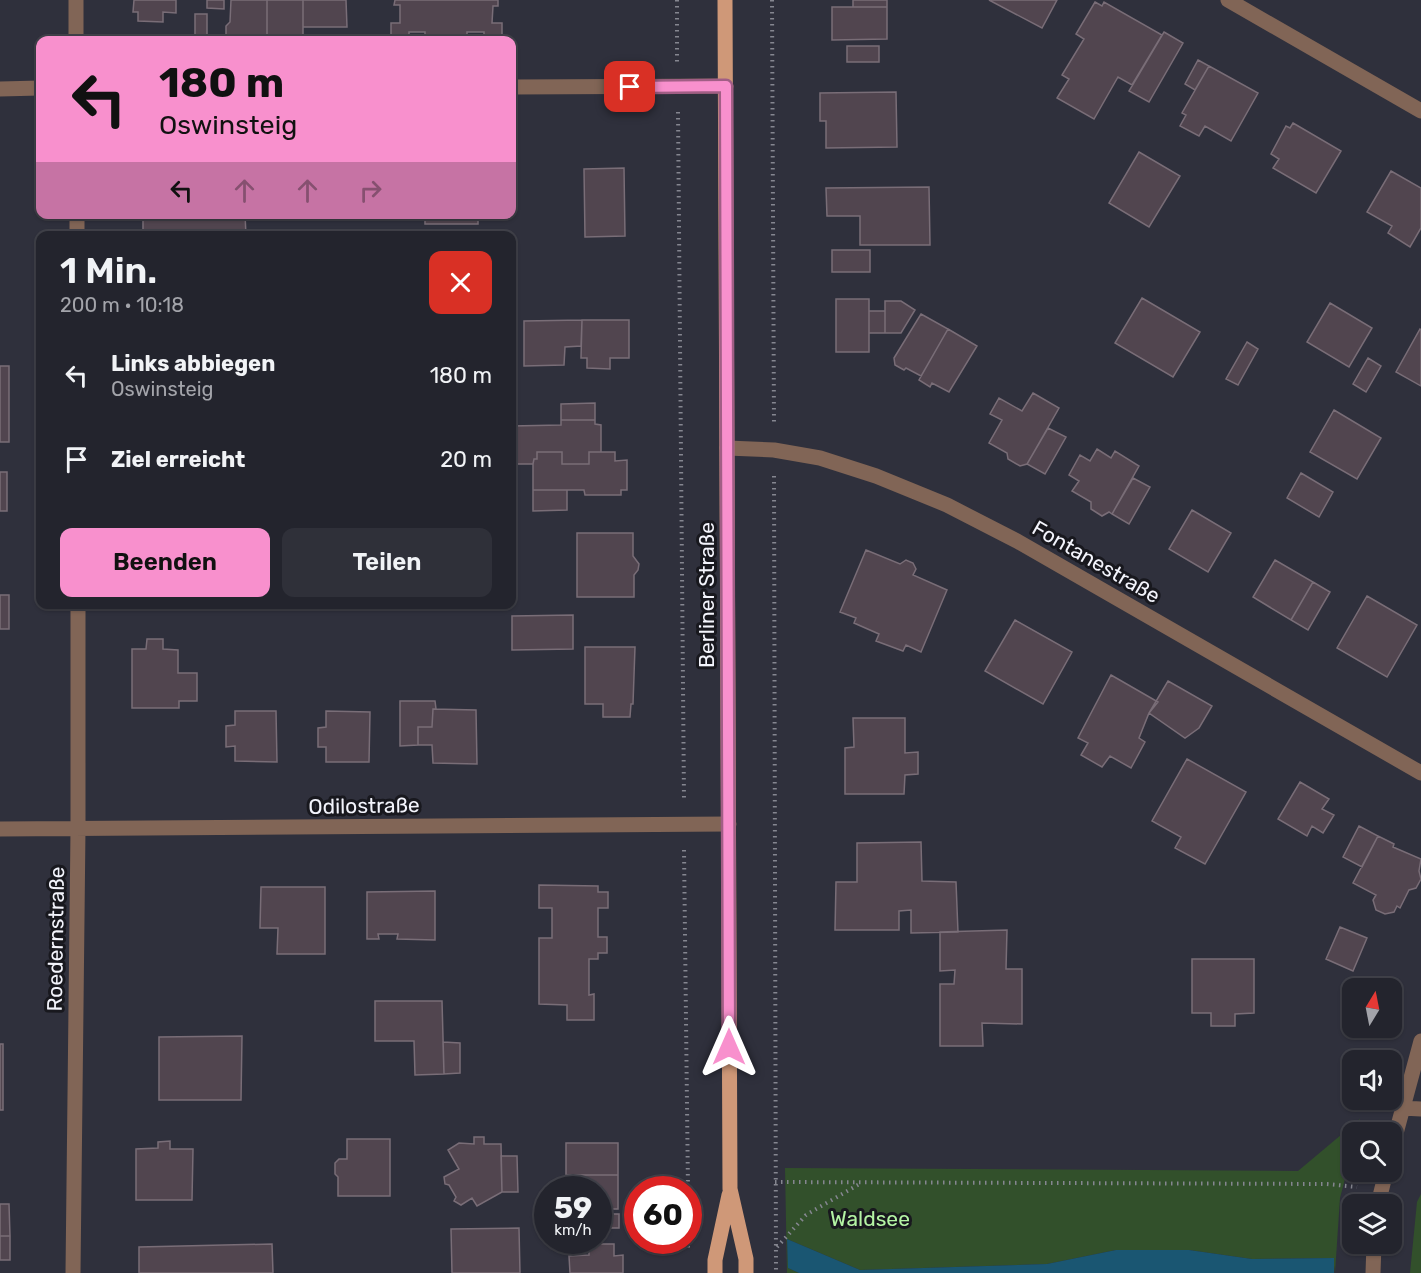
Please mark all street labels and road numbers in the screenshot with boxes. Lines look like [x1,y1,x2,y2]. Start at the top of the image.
street label: Fontanestraße [1028,515,1165,608]
street label: Berliner Straße [694,522,719,668]
street label: Odilostraße [308,792,420,819]
street label: Roedernstraße [42,866,69,1012]

